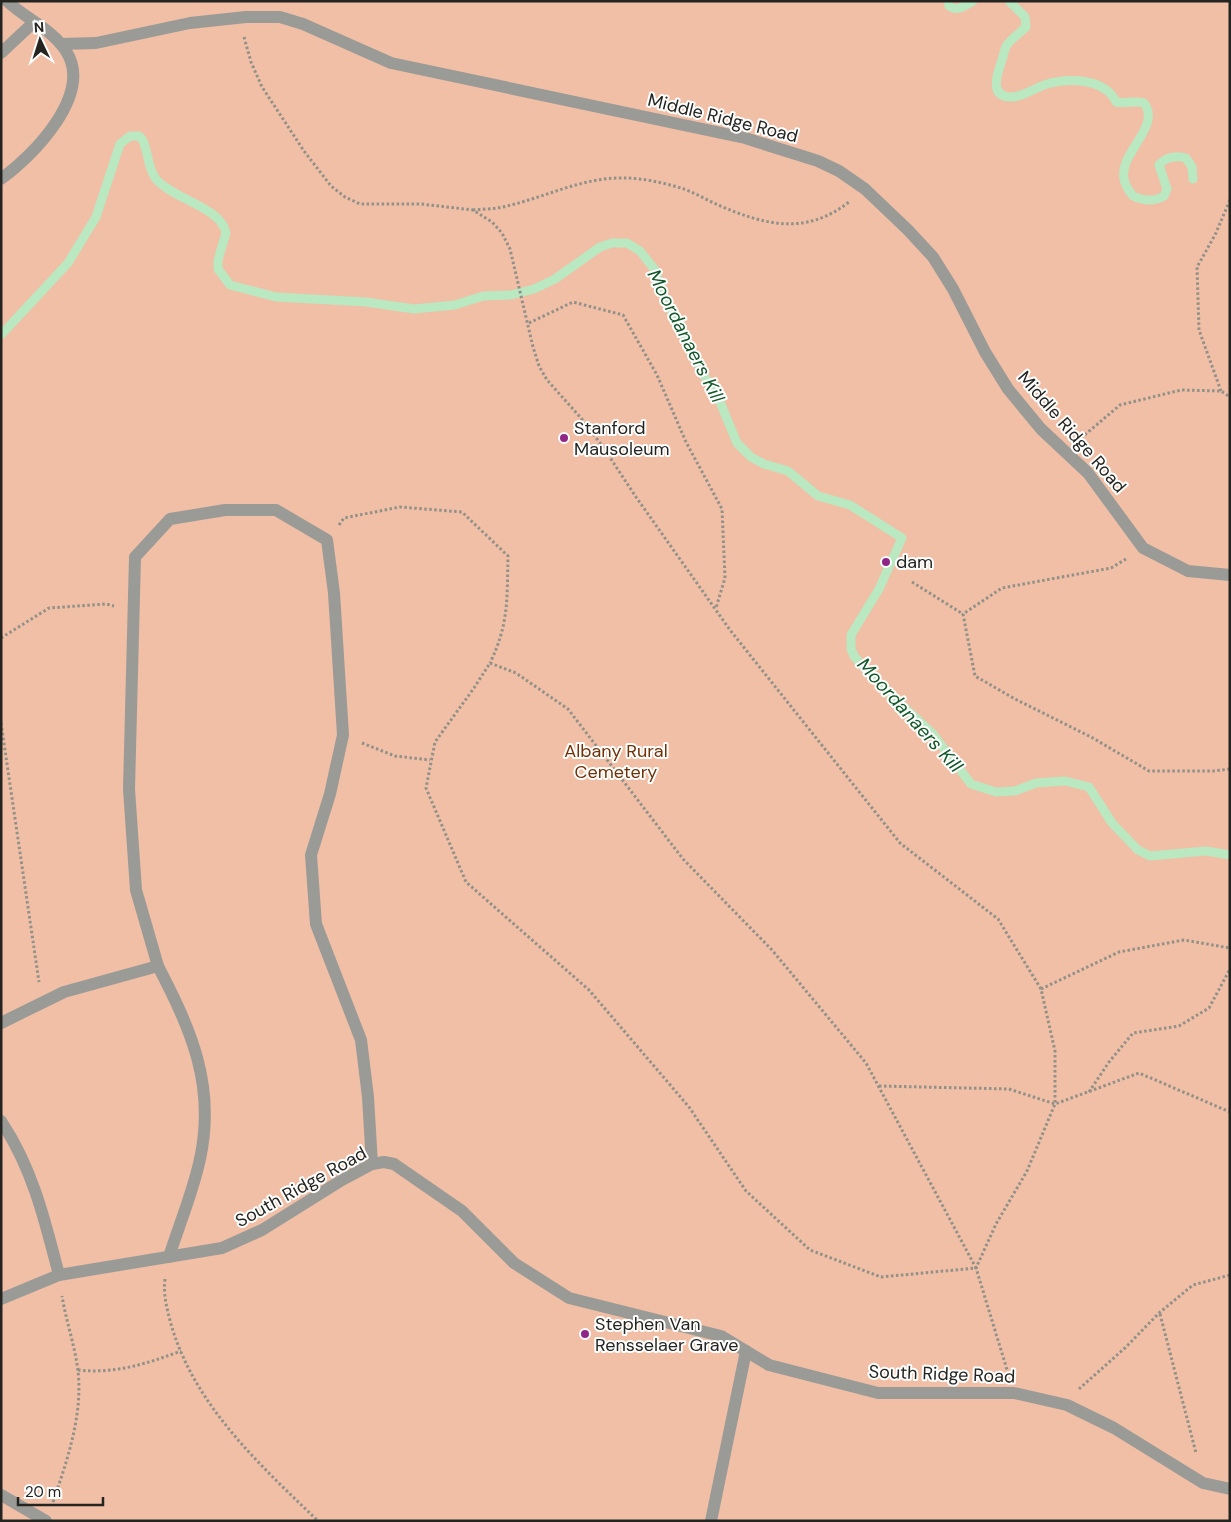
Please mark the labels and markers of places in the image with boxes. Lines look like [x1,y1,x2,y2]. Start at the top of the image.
place label: Stanford Mausoleum [574,416,670,461]
marker: Stanford Mausoleum [558,432,570,444]
place label: dam [896,550,933,574]
marker: dam [880,556,892,568]
place label: Stephen Van Rensselaer Grave [595,1312,739,1357]
marker: Stephen Van Rensselaer Grave [579,1328,591,1340]

